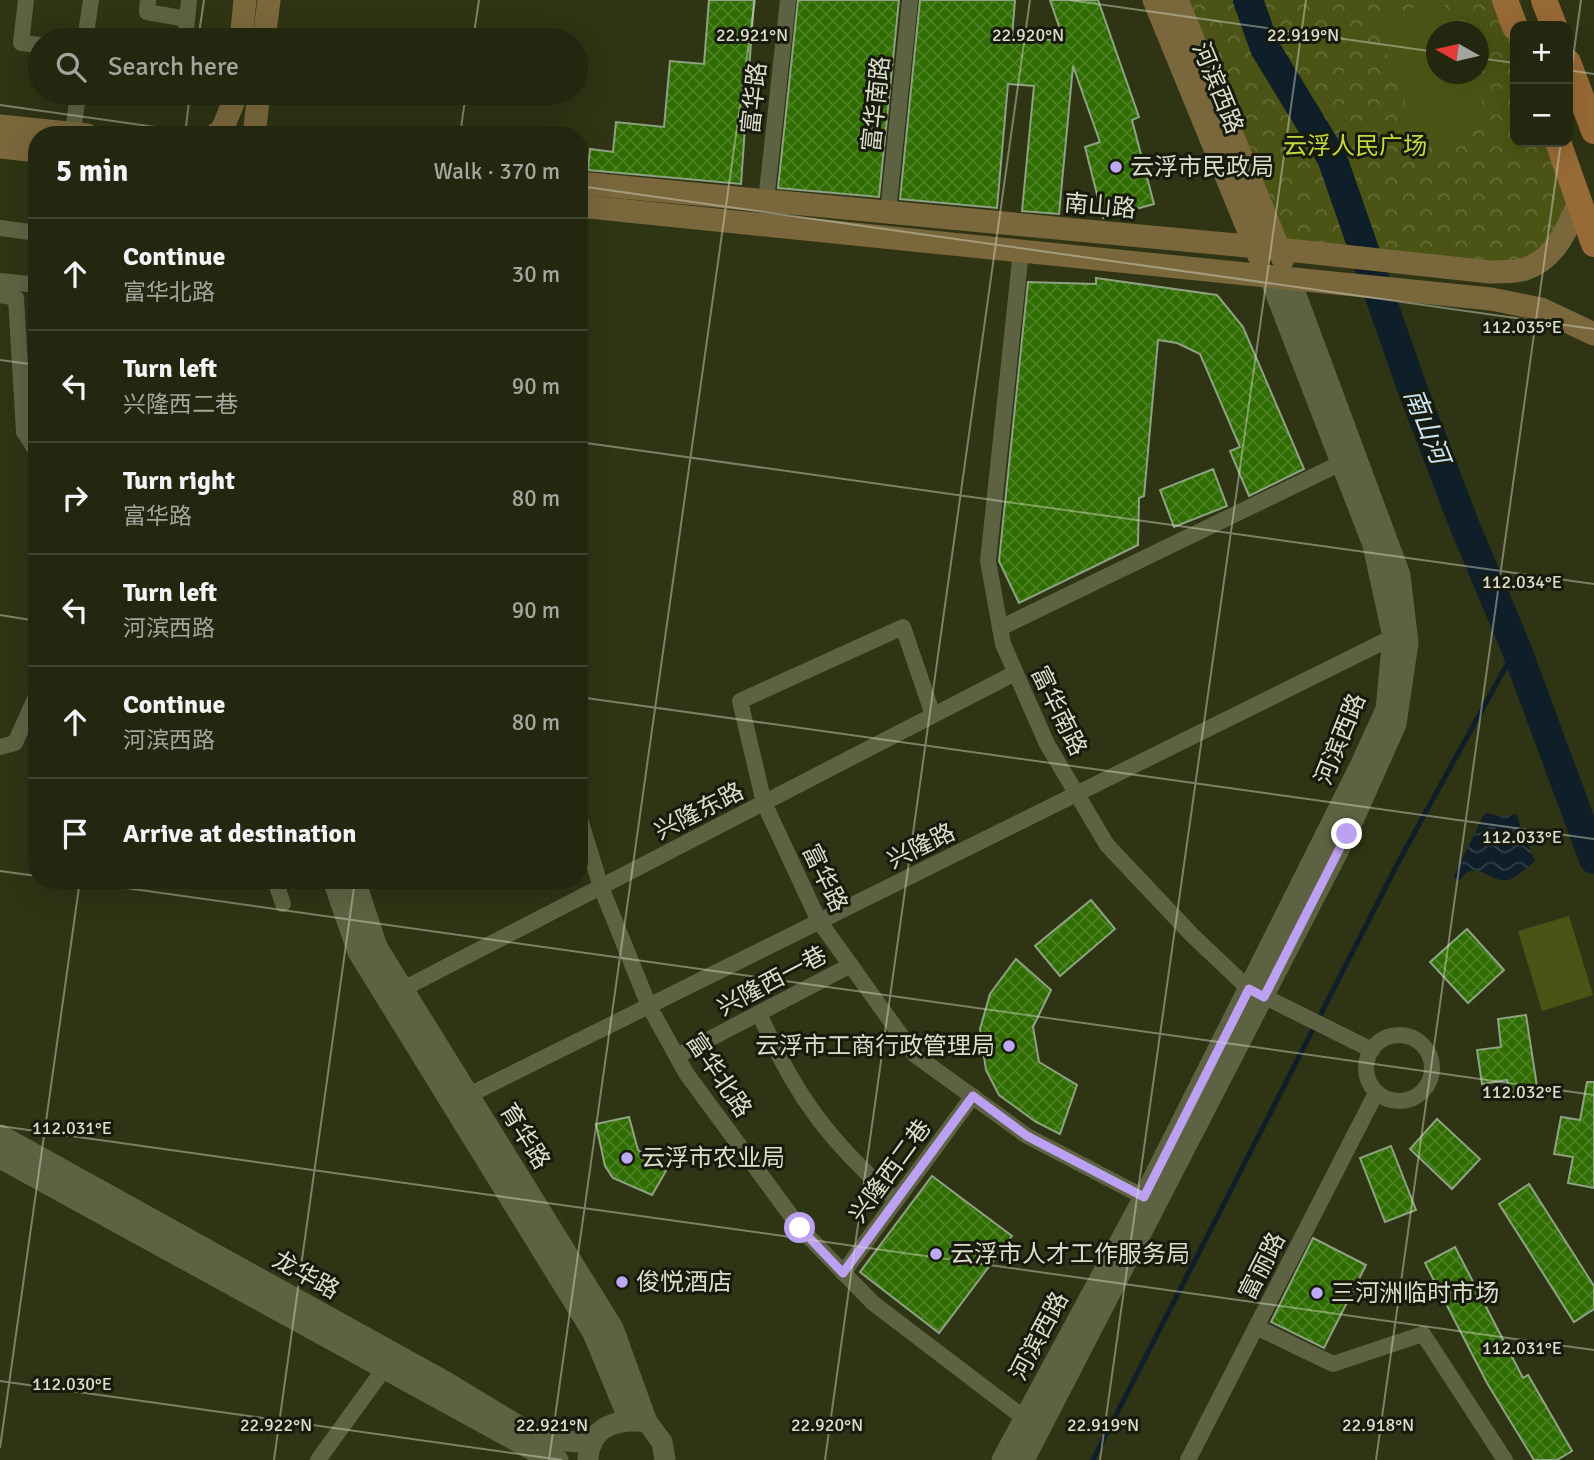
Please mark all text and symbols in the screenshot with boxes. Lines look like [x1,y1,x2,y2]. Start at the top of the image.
north arrow [1426,21,1489,84]
map controls [1510,21,1573,147]
button: + [1510,21,1573,84]
text: 22.921°N [716,24,788,46]
text: 22.920°N [992,24,1064,46]
text: 22.919°N [1267,24,1339,46]
search box [28,28,588,105]
street label: 河滨西路 [1186,38,1250,138]
icon: search [52,48,90,86]
text: Search here [108,51,239,83]
street label: 富华南路 [856,55,896,153]
street label: 富华路 [735,61,773,135]
button: − [1510,84,1573,147]
park label: 云浮人民广场 [1283,131,1427,161]
place label: 云浮市民政局 [1130,152,1274,182]
text: 5 min [56,153,128,190]
text: Walk · 370 m [434,157,560,186]
marker: 云浮市民政局 [1108,159,1124,175]
street label: 南山路 [1063,188,1137,224]
text: Continue [123,241,225,273]
icon: ahead [56,255,94,293]
text: 30 m [512,260,560,289]
text: 富华北路 [123,278,215,307]
text: 112.035°E [1482,316,1562,338]
text: Turn left [123,353,217,385]
icon: left [56,367,94,405]
text: 90 m [512,372,560,401]
water label: 南山河 [1397,384,1457,473]
text: 兴隆西二巷 [123,390,238,419]
text: Turn right [123,465,235,497]
icon: right [56,479,94,517]
text: 80 m [512,484,560,513]
text: 富华路 [123,502,192,531]
text: 112.034°E [1482,571,1562,593]
text: Turn left [123,577,217,609]
icon: left [56,591,94,629]
text: 90 m [512,596,560,625]
text: 河滨西路 [123,614,215,643]
street label: 富华南路 [1024,661,1094,761]
text: Continue [123,689,225,721]
street label: 河滨西路 [1308,689,1372,789]
icon: ahead [56,703,94,741]
text: 80 m [512,708,560,737]
text: 河滨西路 [123,726,215,755]
street label: 兴隆东路 [649,776,749,846]
icon: arrive [56,815,94,853]
street label: 兴隆路 [882,817,960,875]
text: Arrive at destination [123,818,356,850]
route end [1331,818,1362,849]
text: 112.033°E [1482,826,1562,848]
street label: 富华路 [796,839,854,917]
street label: 兴隆西一巷 [712,940,832,1022]
street label: 富华北路 [680,1027,758,1123]
place label: 云浮市工商行政管理局 [755,1031,995,1061]
marker: 云浮市工商行政管理局 [1001,1038,1017,1054]
text: 112.032°E [1482,1081,1562,1103]
street label: 育华路 [493,1098,557,1174]
street label: 兴隆西二巷 [843,1114,937,1228]
text: 112.031°E [32,1117,112,1139]
place label: 云浮市农业局 [641,1143,785,1173]
marker: 云浮市农业局 [619,1150,635,1166]
route start [784,1212,815,1243]
street label: 富丽路 [1232,1227,1292,1305]
place label: 云浮市人才工作服务局 [950,1239,1190,1269]
street label: 龙华路 [267,1244,345,1306]
marker: 云浮市人才工作服务局 [928,1246,944,1262]
place label: 俊悦酒店 [636,1267,732,1297]
marker: 俊悦酒店 [614,1274,630,1290]
place label: 三河洲临时市场 [1331,1278,1499,1308]
marker: 三河洲临时市场 [1309,1285,1325,1301]
street label: 河滨西路 [1003,1287,1075,1385]
text: 112.031°E [1482,1337,1562,1359]
text: 112.030°E [32,1373,112,1395]
text: 22.922°N [240,1414,312,1436]
text: 22.921°N [516,1414,588,1436]
text: 22.920°N [791,1414,863,1436]
text: 22.919°N [1067,1414,1139,1436]
text: 22.918°N [1342,1414,1414,1436]

